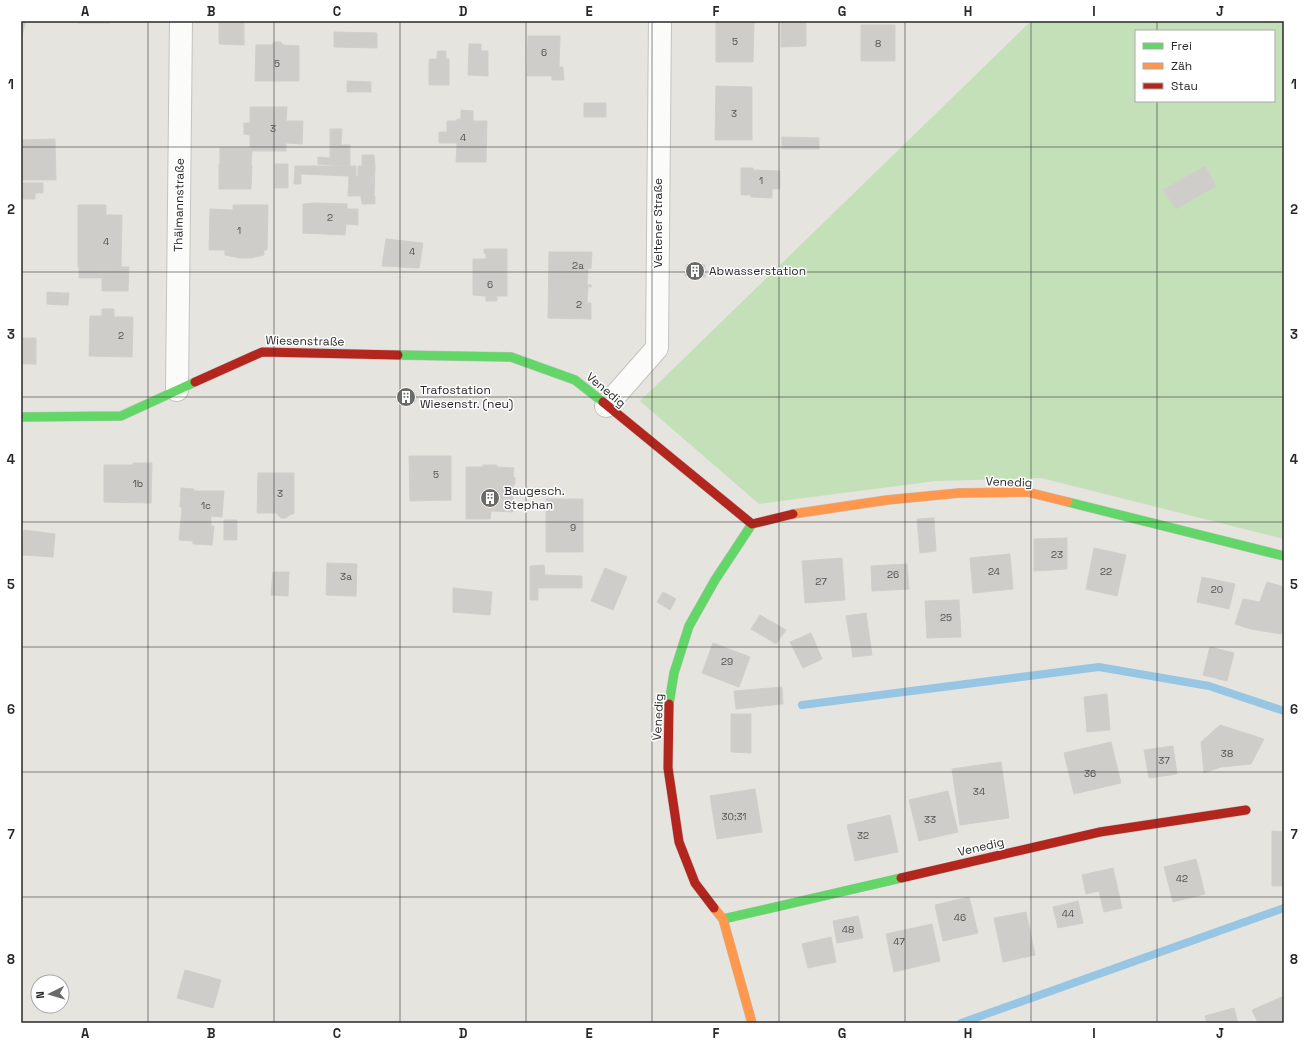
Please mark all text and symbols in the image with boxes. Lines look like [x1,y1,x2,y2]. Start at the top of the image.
text: A [81,3,90,20]
text: B [207,3,216,20]
text: C [333,3,341,20]
text: D [459,3,468,20]
text: E [585,3,593,20]
text: F [713,3,720,20]
text: G [838,3,846,20]
text: H [964,3,972,20]
text: I [1092,3,1096,20]
text: J [1216,3,1224,20]
legend [1135,30,1275,102]
house number: 5 [732,35,738,48]
house number: 8 [875,37,881,50]
text: Frei [1171,38,1192,54]
house number: 6 [541,46,547,59]
house number: 5 [274,57,280,70]
text: Zäh [1171,58,1192,74]
text: 1 [8,76,14,93]
text: 1 [1291,76,1297,93]
text: Stau [1171,78,1198,94]
house number: 3 [731,107,737,120]
house number: 3 [270,122,276,135]
house number: 4 [460,131,466,144]
street label: Thälmannstraße [170,158,188,252]
house number: 1 [759,174,763,187]
street label: Veltener Straße [650,178,666,268]
text: 2 [7,201,15,218]
text: 2 [1290,201,1298,218]
house number: 2 [327,211,333,224]
house number: 1 [237,224,241,237]
house number: 4 [103,235,109,248]
house number: 4 [409,245,415,258]
house number: 2a [572,259,584,272]
building icon: Abwasserstation [684,260,706,282]
place label: Abwasserstation [709,263,806,279]
house number: 6 [487,278,493,291]
house number: 2 [576,298,582,311]
text: 3 [7,326,15,343]
text: 3 [1290,326,1298,343]
house number: 2 [118,329,124,342]
street label: Wiesenstraße [265,332,345,350]
street label: Venedig [583,369,629,411]
place label: Trafostation Wiesenstr. (neu) [420,382,513,412]
building icon: Trafostation Wiesenstr. (neu) [395,386,417,408]
text: 4 [7,451,15,468]
text: 4 [1290,451,1298,468]
house number: 5 [433,468,439,481]
street label: Venedig [985,473,1033,491]
house number: 1b [133,477,143,490]
place label: Baugesch. Stephan [504,483,565,513]
house number: 3 [277,487,283,500]
building icon: Baugesch. Stephan [479,487,501,509]
house number: 1c [201,499,211,512]
house number: 9 [570,521,576,534]
house number: 23 [1051,548,1063,561]
house number: 24 [988,565,1000,578]
house number: 22 [1100,565,1112,578]
house number: 26 [887,568,899,581]
house number: 3a [340,570,352,583]
house number: 27 [815,575,827,588]
text: 5 [7,576,15,593]
text: 5 [1290,576,1298,593]
house number: 20 [1211,583,1223,596]
house number: 25 [940,611,952,624]
house number: 29 [721,655,733,668]
street label: Venedig [649,693,667,741]
text: 6 [7,701,15,718]
text: 6 [1290,701,1298,718]
house number: 38 [1221,747,1233,760]
house number: 37 [1158,754,1170,767]
house number: 36 [1084,767,1096,780]
house number: 34 [973,785,985,798]
house number: 30;31 [721,810,747,823]
house number: 33 [924,813,936,826]
text: 7 [7,826,15,843]
text: 7 [1290,826,1298,843]
house number: 32 [857,829,869,842]
street label: Venedig [956,834,1006,860]
house number: 42 [1176,872,1188,885]
house number: 44 [1062,907,1074,920]
house number: 46 [954,911,966,924]
house number: 48 [842,923,854,936]
house number: 47 [893,935,905,948]
text: 8 [7,951,15,968]
text: 8 [1290,951,1298,968]
north arrow [30,974,70,1014]
text: N [33,991,47,999]
text: A [81,1025,90,1042]
text: B [207,1025,216,1042]
text: C [333,1025,341,1042]
text: D [459,1025,468,1042]
text: E [585,1025,593,1042]
text: F [713,1025,720,1042]
text: G [838,1025,846,1042]
text: H [964,1025,972,1042]
text: I [1092,1025,1096,1042]
text: J [1216,1025,1224,1042]

